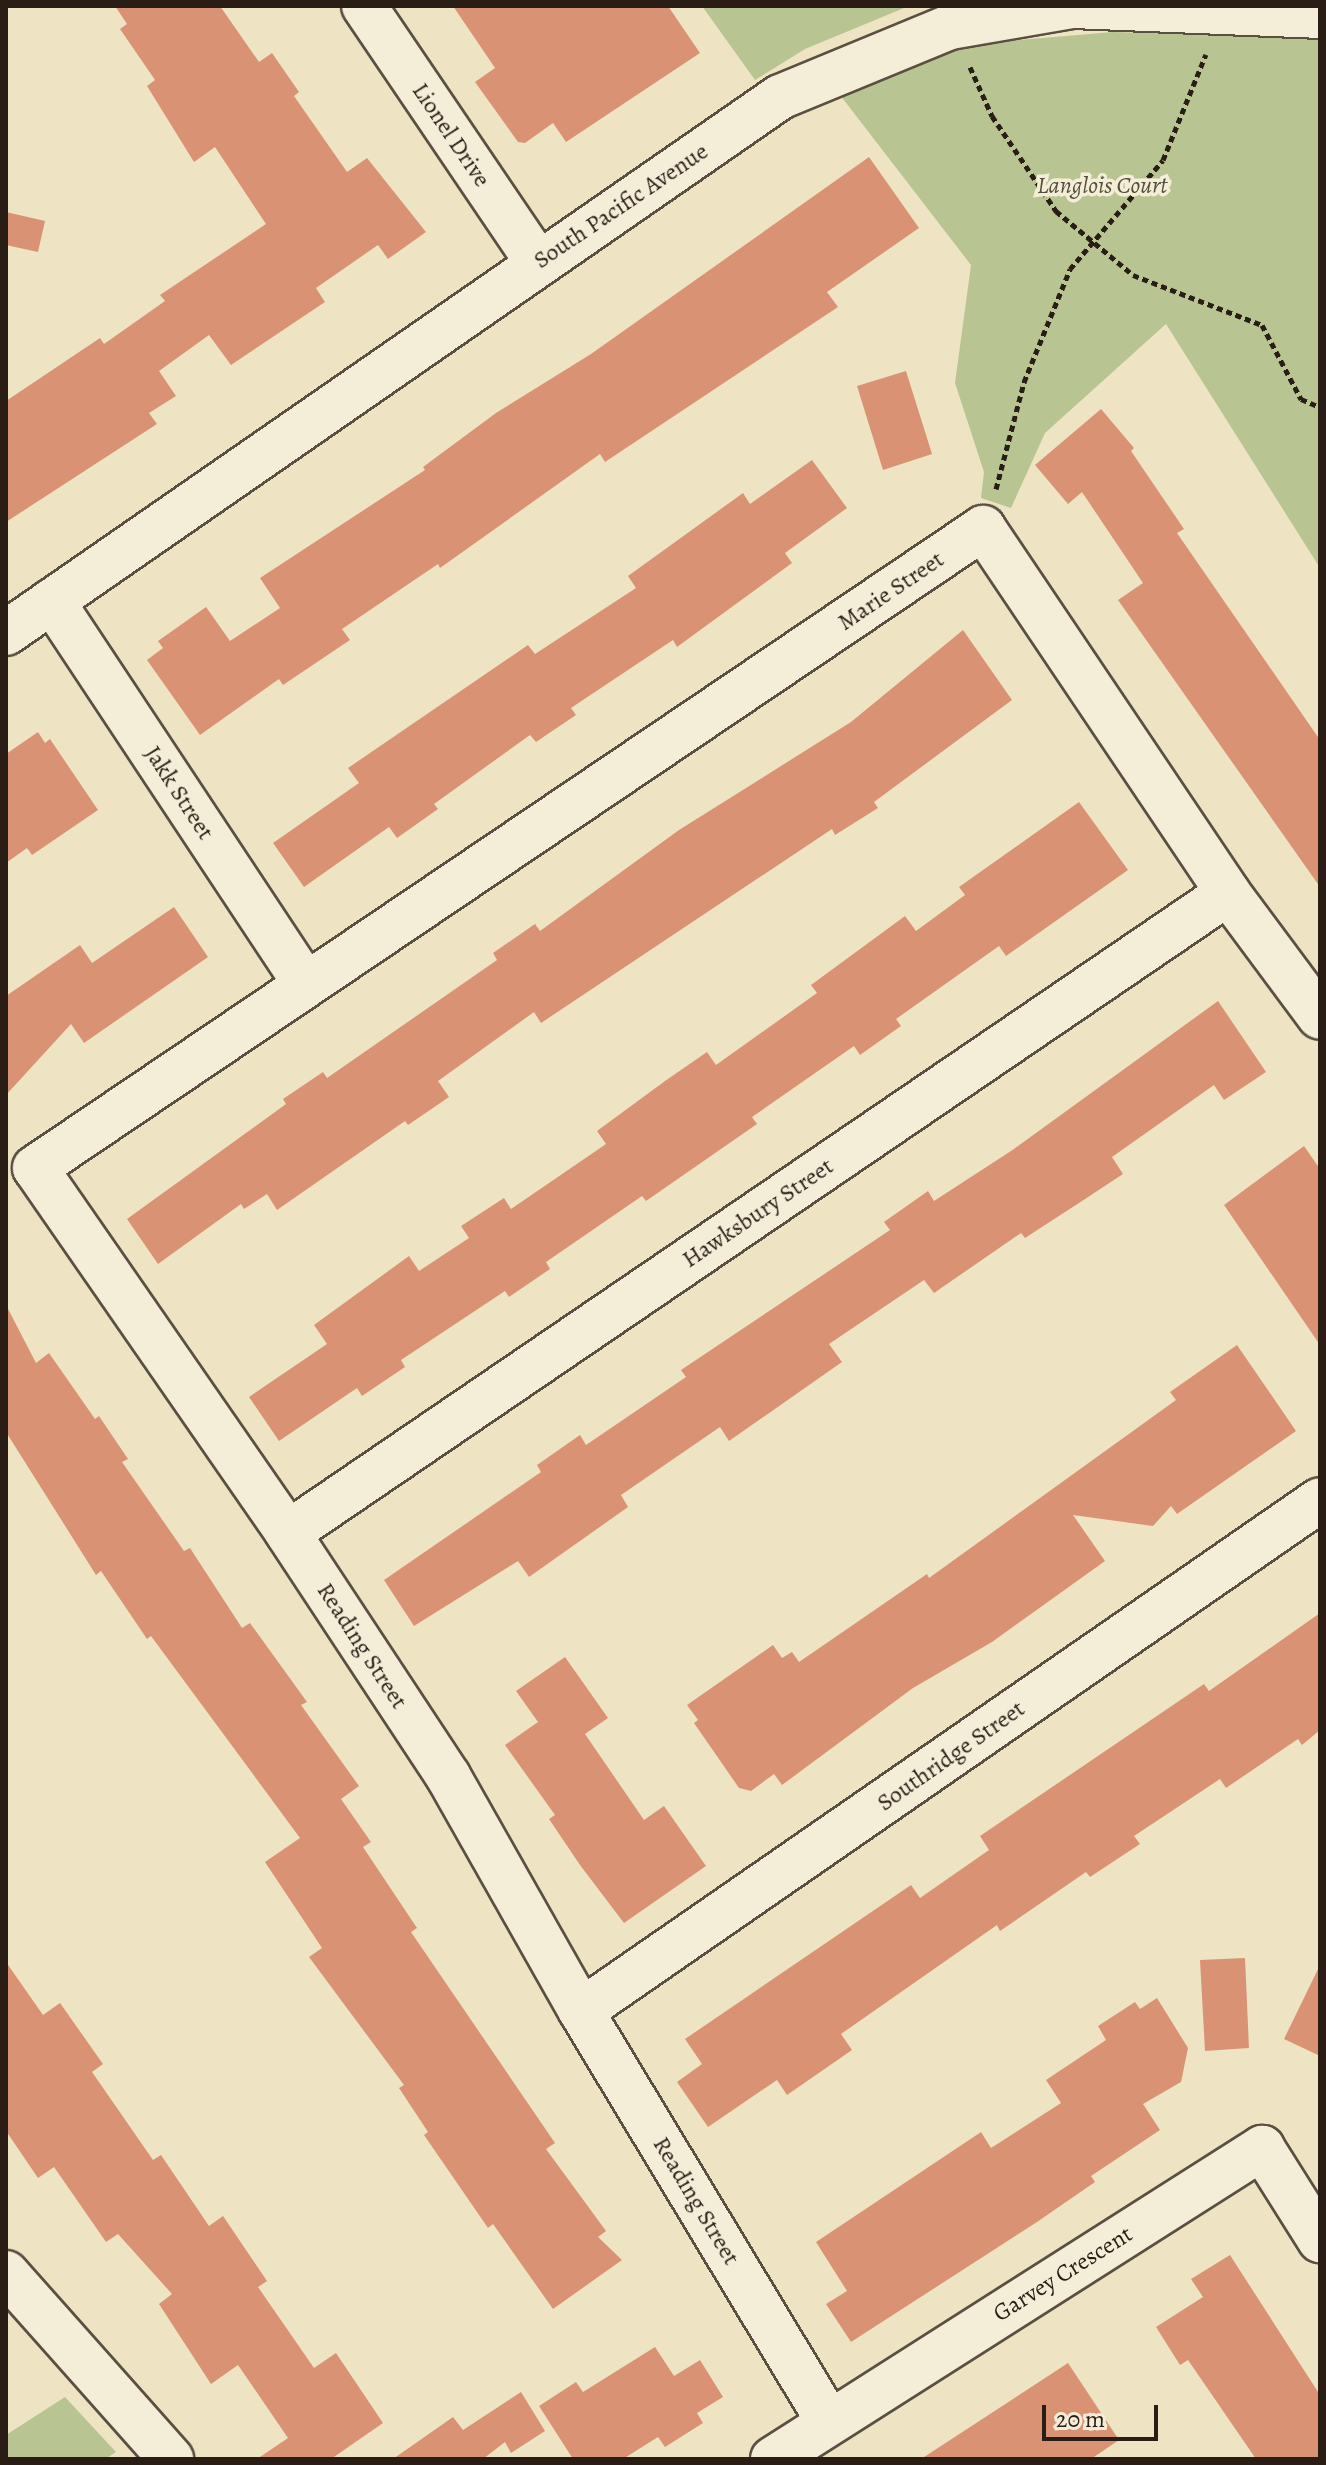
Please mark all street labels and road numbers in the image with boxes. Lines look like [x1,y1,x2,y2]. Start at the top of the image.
street label: Lionel Drive [406,78,496,192]
street label: South Pacific Avenue [528,137,714,275]
street label: Marie Street [832,545,950,637]
street label: Jakk Street [138,741,220,845]
street label: Hawksbury Street [677,1152,839,1274]
street label: Reading Street [311,1578,413,1714]
street label: Southridge Street [872,1695,1030,1817]
street label: Reading Street [646,2132,746,2270]
street label: Garvey Crescent [988,2220,1138,2328]

